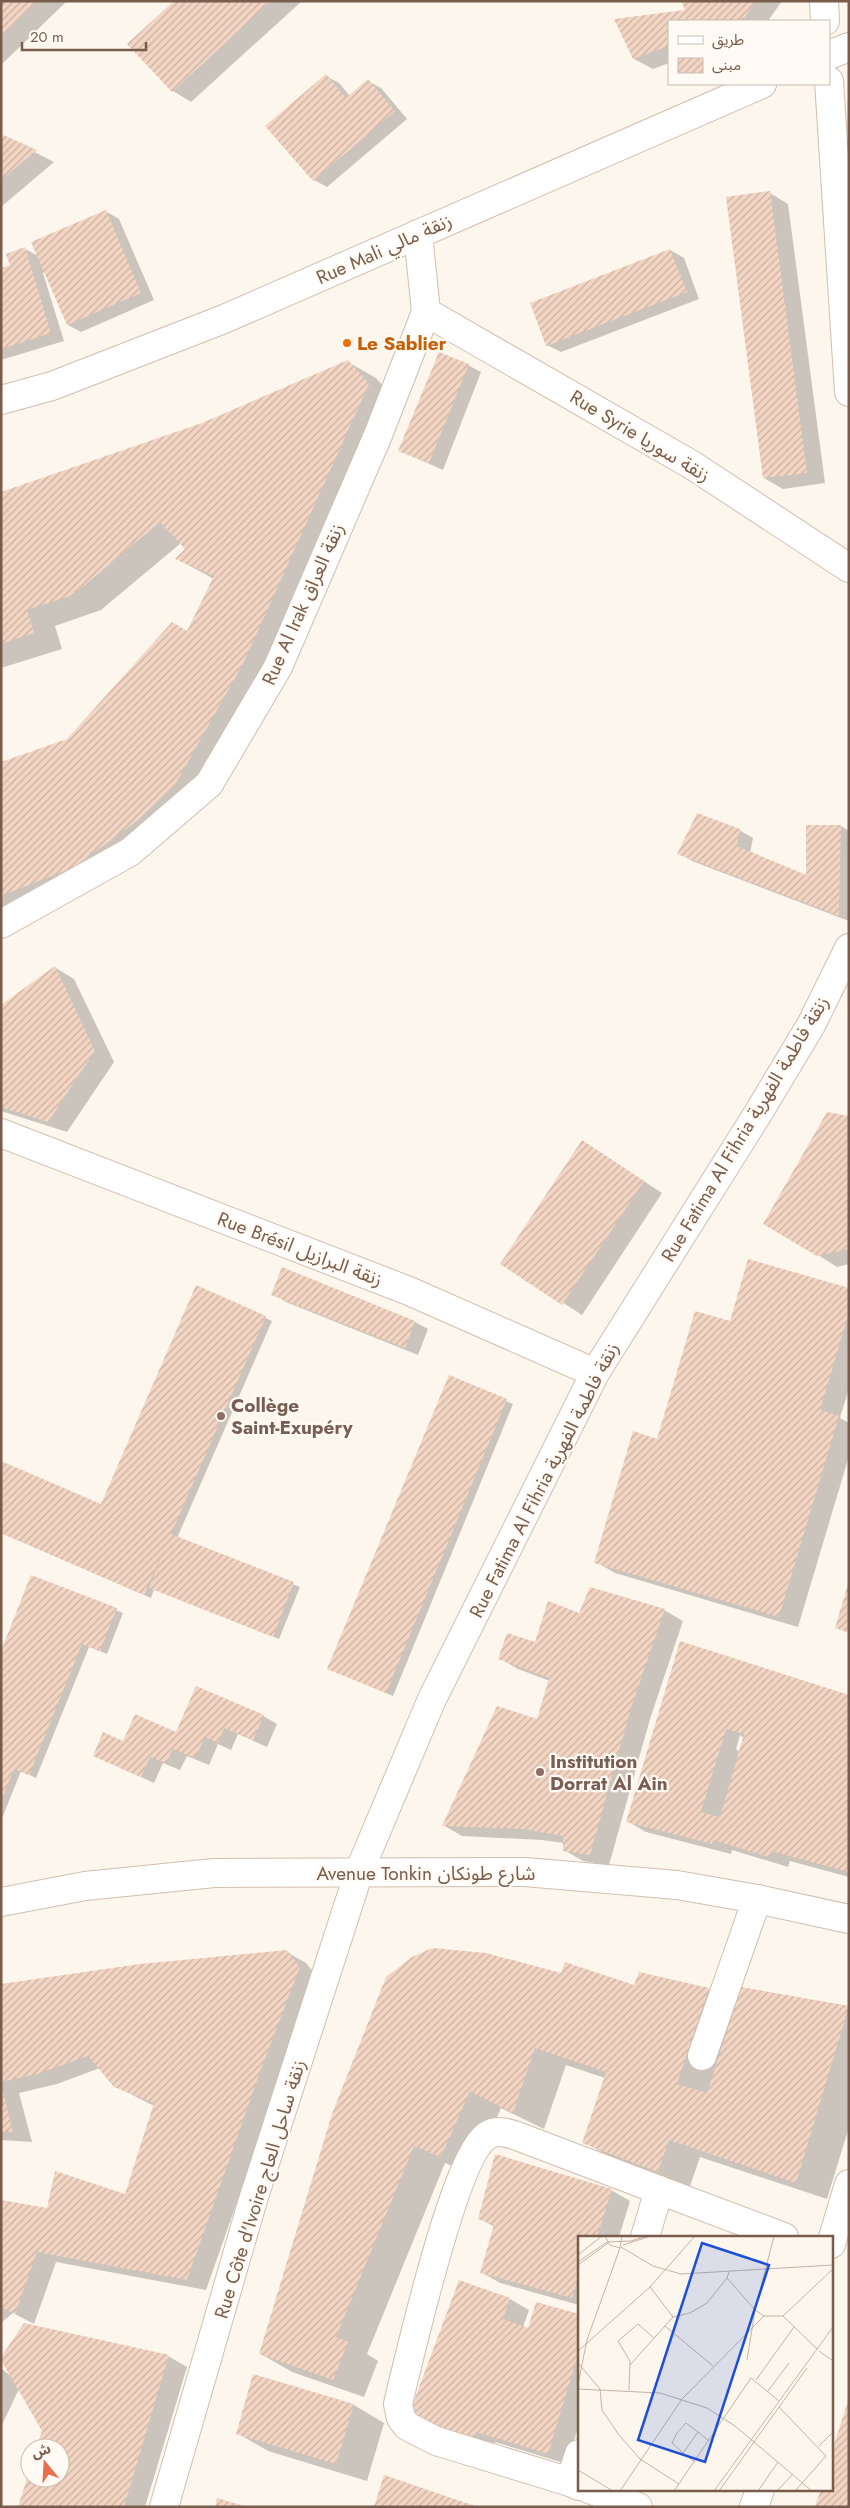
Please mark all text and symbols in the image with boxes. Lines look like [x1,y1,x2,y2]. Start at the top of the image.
scale bar [22,20,146,52]
legend [668,20,830,85]
text: 20 m [30,26,64,48]
text: طريق [712,29,744,51]
text: مبنى [712,54,741,76]
street label: Rue Mali زنقة مالي [312,207,457,292]
place label: Le Sablier [357,330,447,357]
marker: Le Sablier [341,337,353,349]
street label: Rue Syrie زنقة سوريا [565,383,715,489]
street label: Rue Al Irak زنقة العراق [255,519,351,689]
street label: Rue Fatima Al Fihria زنقة فاطمة الفهرية [655,991,835,1267]
street label: Rue Brésil زنقة البرازيل [214,1205,386,1293]
street label: Rue Fatima Al Fihria زنقة فاطمة الفهرية [463,1338,625,1622]
place label: Collège Saint-Exupéry [231,1392,354,1441]
marker: Collège Saint-Exupéry [215,1410,227,1422]
place label: Institution Dorrat Al Ain [550,1748,668,1797]
marker: Institution Dorrat Al Ain [534,1766,546,1778]
street label: Avenue Tonkin شارع طونكان [316,1860,536,1887]
street label: Rue Côte d'Ivoire زنقة ساحل العاج [208,2056,312,2322]
inset map [578,2236,832,2490]
north arrow [20,2438,70,2488]
text: ش [29,2438,53,2463]

